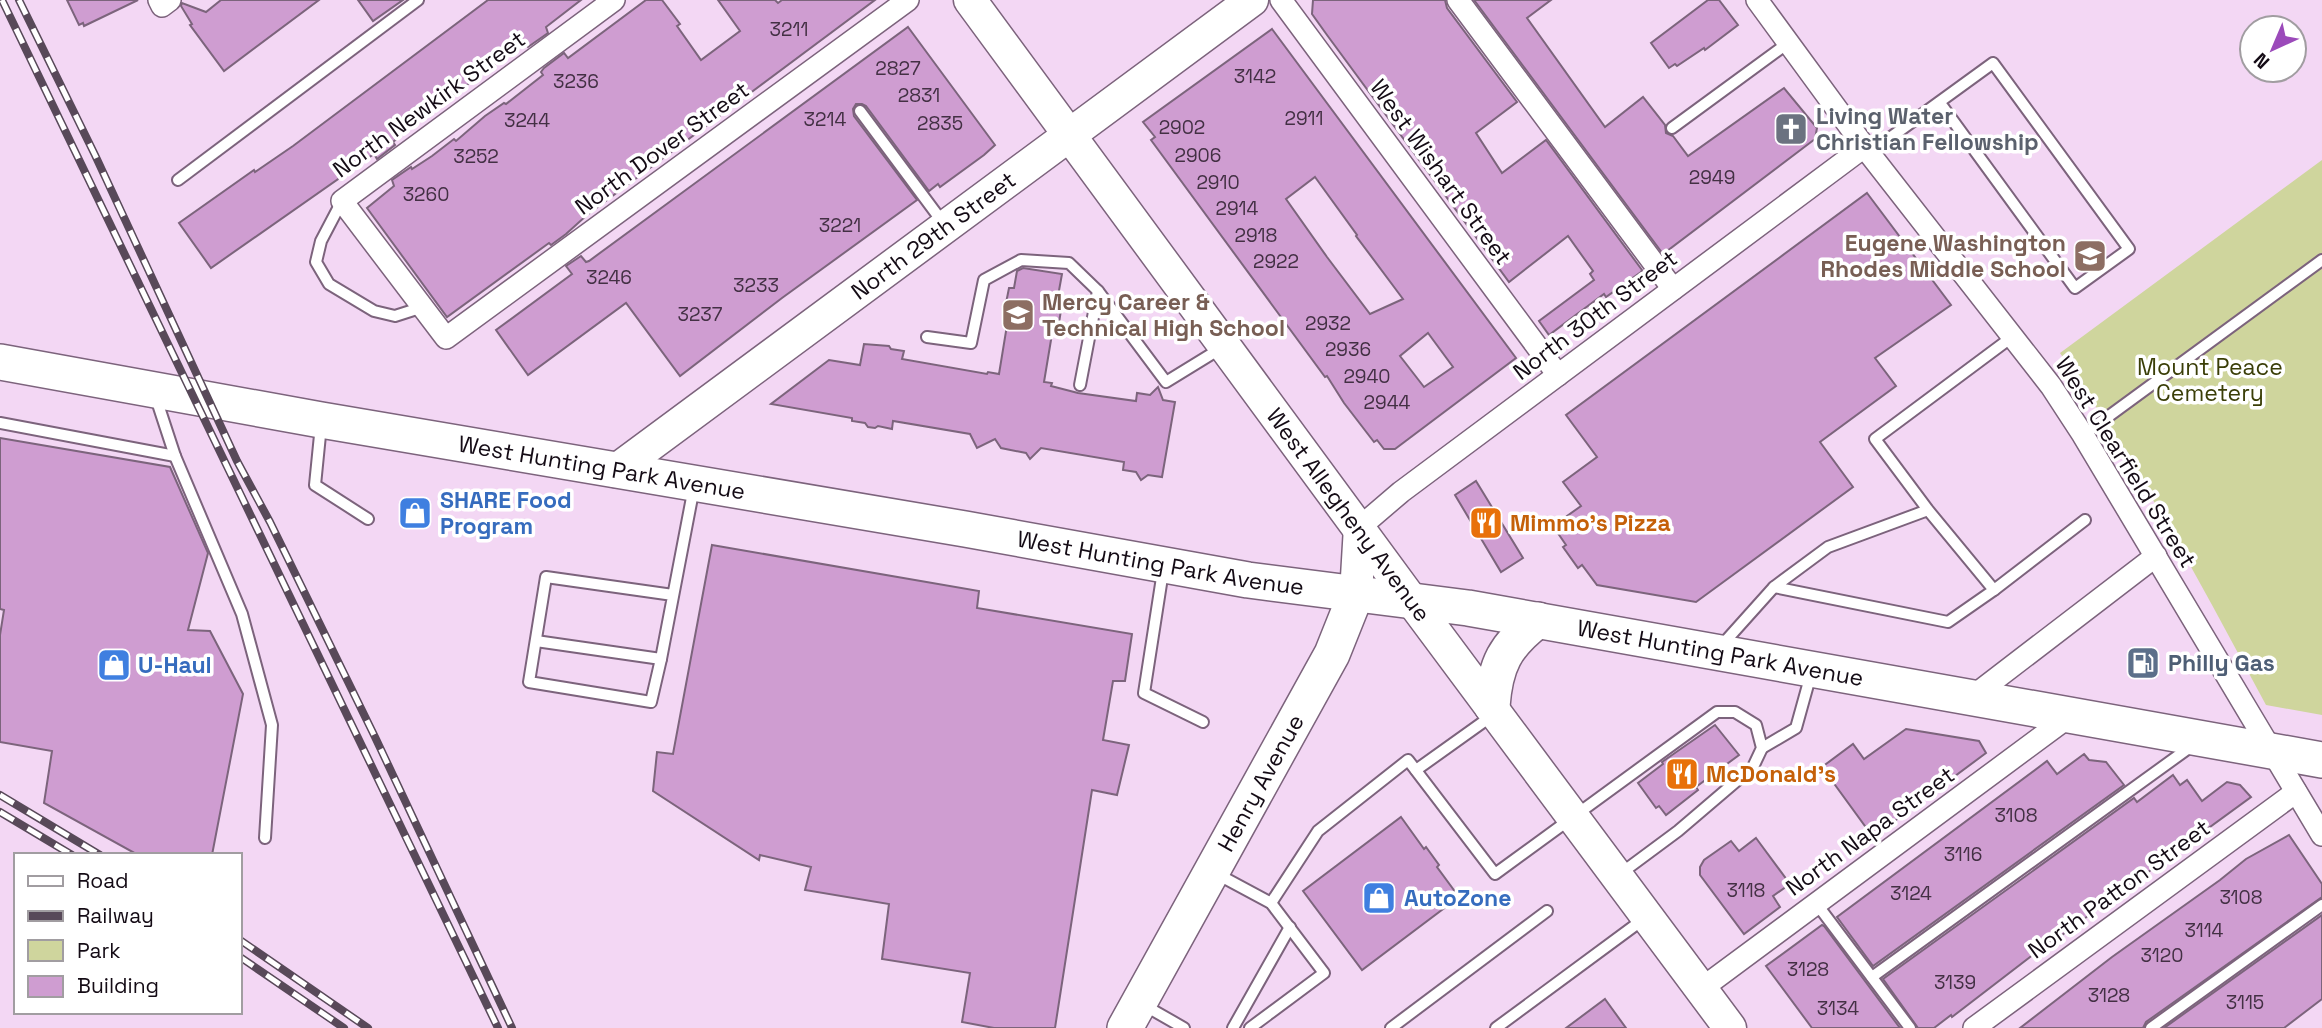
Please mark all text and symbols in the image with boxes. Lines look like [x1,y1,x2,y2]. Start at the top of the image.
north arrow [2238,14,2308,84]
house number: 3211 [770,17,808,42]
street label: North Newkirk Street [327,24,531,184]
text: N [2248,47,2275,74]
house number: 2827 [875,56,921,81]
house number: 3142 [1234,64,1276,89]
house number: 3236 [553,69,599,94]
street label: West Wishart Street [1364,73,1518,271]
street label: North Dover Street [569,75,755,221]
house number: 2831 [898,83,940,108]
place label: Living Water Christian Fellowship [1816,101,2039,157]
house number: 2911 [1285,106,1323,131]
house number: 3214 [804,107,846,132]
house number: 3244 [504,108,550,133]
church icon: Living Water Christian Fellowship [1772,110,1810,148]
house number: 2835 [917,111,963,136]
house number: 2902 [1159,115,1205,140]
house number: 2906 [1175,143,1221,168]
house number: 3252 [453,144,499,169]
street label: North 29th Street [845,165,1022,306]
house number: 2949 [1689,165,1735,190]
house number: 2910 [1196,170,1240,195]
house number: 3260 [403,182,449,207]
house number: 2914 [1216,196,1259,221]
house number: 3221 [819,213,861,238]
house number: 2918 [1235,223,1277,248]
place label: Eugene Washington Rhodes Middle School [1821,228,2066,284]
school or university icon: Eugene Washington Rhodes Middle School [2071,237,2109,275]
street label: North 30th Street [1507,243,1683,387]
house number: 2922 [1253,249,1299,274]
house number: 3246 [586,265,632,290]
house number: 3233 [733,273,779,298]
place label: Mercy Career & Technical High School [1042,287,1285,343]
school or university icon: Mercy Career & Technical High School [999,296,1037,334]
house number: 3237 [677,302,723,327]
house number: 2932 [1305,311,1351,336]
house number: 2936 [1325,337,1371,362]
street label: West Clearfield Street [2049,351,2203,573]
park label: Mount Peace Cemetery [2137,352,2283,408]
house number: 2940 [1343,364,1391,389]
house number: 2944 [1364,390,1411,415]
street label: West Allegheny Avenue [1260,402,1437,628]
street label: West Hunting Park Avenue [456,428,748,507]
place label: SHARE Food Program [440,485,572,541]
shop icon: SHARE Food Program [396,494,434,532]
restaurant icon: Mimmo's Pizza [1467,504,1505,542]
place label: Mimmo's Pizza [1510,508,1671,538]
street label: West Hunting Park Avenue [1015,524,1306,602]
street label: West Hunting Park Avenue [1575,613,1866,693]
fuel station icon: Philly Gas [2124,644,2162,682]
shop icon: U-Haul [95,646,133,684]
place label: Philly Gas [2168,648,2275,678]
place label: U-Haul [138,650,212,680]
street label: Henry Avenue [1211,709,1311,857]
restaurant icon: McDonald's [1663,755,1701,793]
place label: McDonald's [1706,759,1836,789]
street label: North Napa Street [1780,760,1960,902]
house number: 3108 [1994,803,2038,828]
street label: North Patton Street [2022,813,2216,965]
house number: 3116 [1944,842,1982,867]
legend [14,853,242,1014]
text: Road [77,867,129,894]
house number: 3118 [1727,878,1765,903]
shop icon: AutoZone [1360,879,1398,917]
house number: 3124 [1890,881,1932,906]
place label: AutoZone [1404,883,1511,913]
house number: 3108 [2219,885,2263,910]
text: Railway [77,902,154,929]
house number: 3114 [2185,918,2224,943]
text: Park [77,937,121,964]
house number: 3120 [2141,943,2183,968]
house number: 3128 [1787,957,1829,982]
house number: 3139 [1934,970,1976,995]
text: Building [77,972,159,999]
house number: 3128 [2088,983,2130,1008]
house number: 3115 [2226,990,2264,1015]
house number: 3134 [1817,996,1859,1021]

